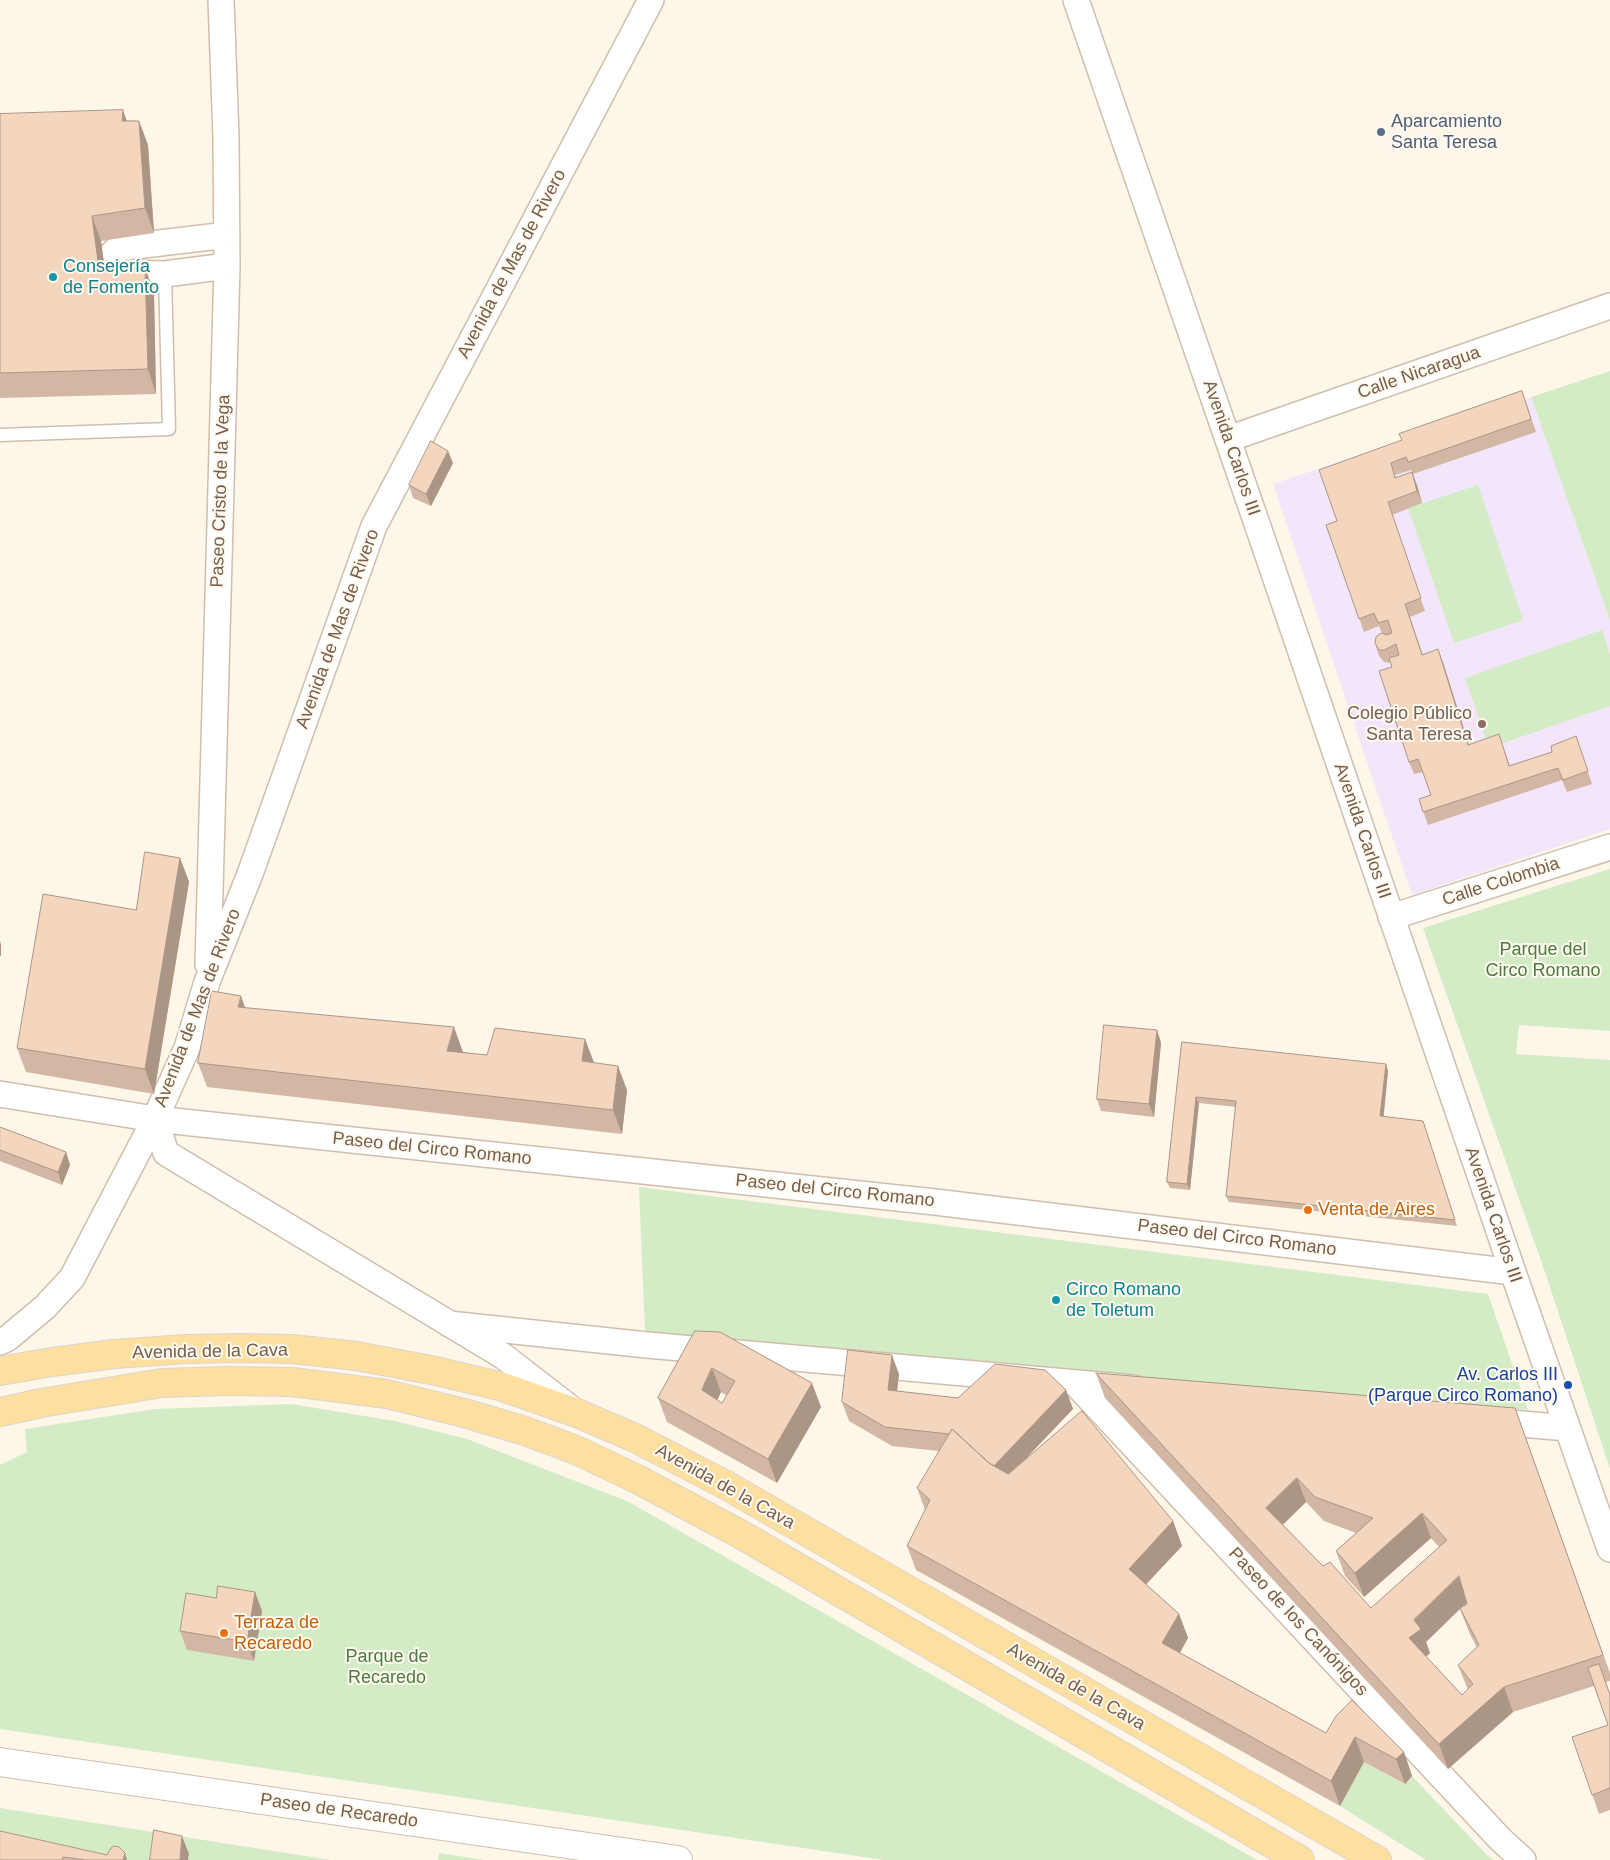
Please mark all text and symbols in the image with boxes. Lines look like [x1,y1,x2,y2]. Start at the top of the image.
place label: Aparcamiento Santa Teresa [1391,111,1502,154]
marker: Aparcamiento Santa Teresa [1375,126,1387,138]
street label: Avenida de Mas de Rivero [453,166,571,362]
place label: Consejería de Fomento [63,256,159,298]
marker: Consejería de Fomento [47,271,59,283]
street label: Calle Nicaragua [1355,342,1483,404]
street label: Avenida Carlos III [1198,377,1264,519]
street label: Paseo Cristo de la Vega [207,394,235,588]
street label: Avenida de Mas de Rivero [292,526,384,732]
place label: Colegio Público Santa Teresa [1347,703,1472,746]
marker: Colegio Público Santa Teresa [1476,718,1488,730]
street label: Avenida Carlos III [1329,760,1395,902]
street label: Calle Colombia [1440,853,1562,911]
street label: Avenida de Mas de Rivero [150,906,246,1110]
park label: Parque del Circo Romano [1485,939,1601,982]
street label: Paseo del Circo Romano [331,1128,533,1170]
street label: Avenida Carlos III [1460,1144,1526,1286]
street label: Paseo del Circo Romano [734,1170,936,1212]
place label: Venta de Aires [1318,1199,1435,1221]
marker: Venta de Aires [1302,1204,1314,1216]
street label: Paseo del Circo Romano [1136,1215,1338,1261]
place label: Circo Romano de Toletum [1066,1279,1181,1322]
marker: Circo Romano de Toletum [1050,1294,1062,1306]
street label: Avenida de la Cava [132,1340,288,1364]
place label: Av. Carlos III (Parque Circo Romano) [1368,1364,1558,1406]
marker: Av. Carlos III (Parque Circo Romano) [1562,1379,1574,1391]
street label: Avenida de la Cava [652,1440,798,1534]
street label: Paseo de los Canónigos [1224,1543,1372,1701]
place label: Terraza de Recaredo [234,1612,319,1655]
marker: Terraza de Recaredo [218,1627,230,1639]
street label: Avenida de la Cava [1003,1639,1149,1735]
park label: Parque de Recaredo [345,1646,429,1688]
street label: Paseo de Recaredo [259,1789,419,1833]

